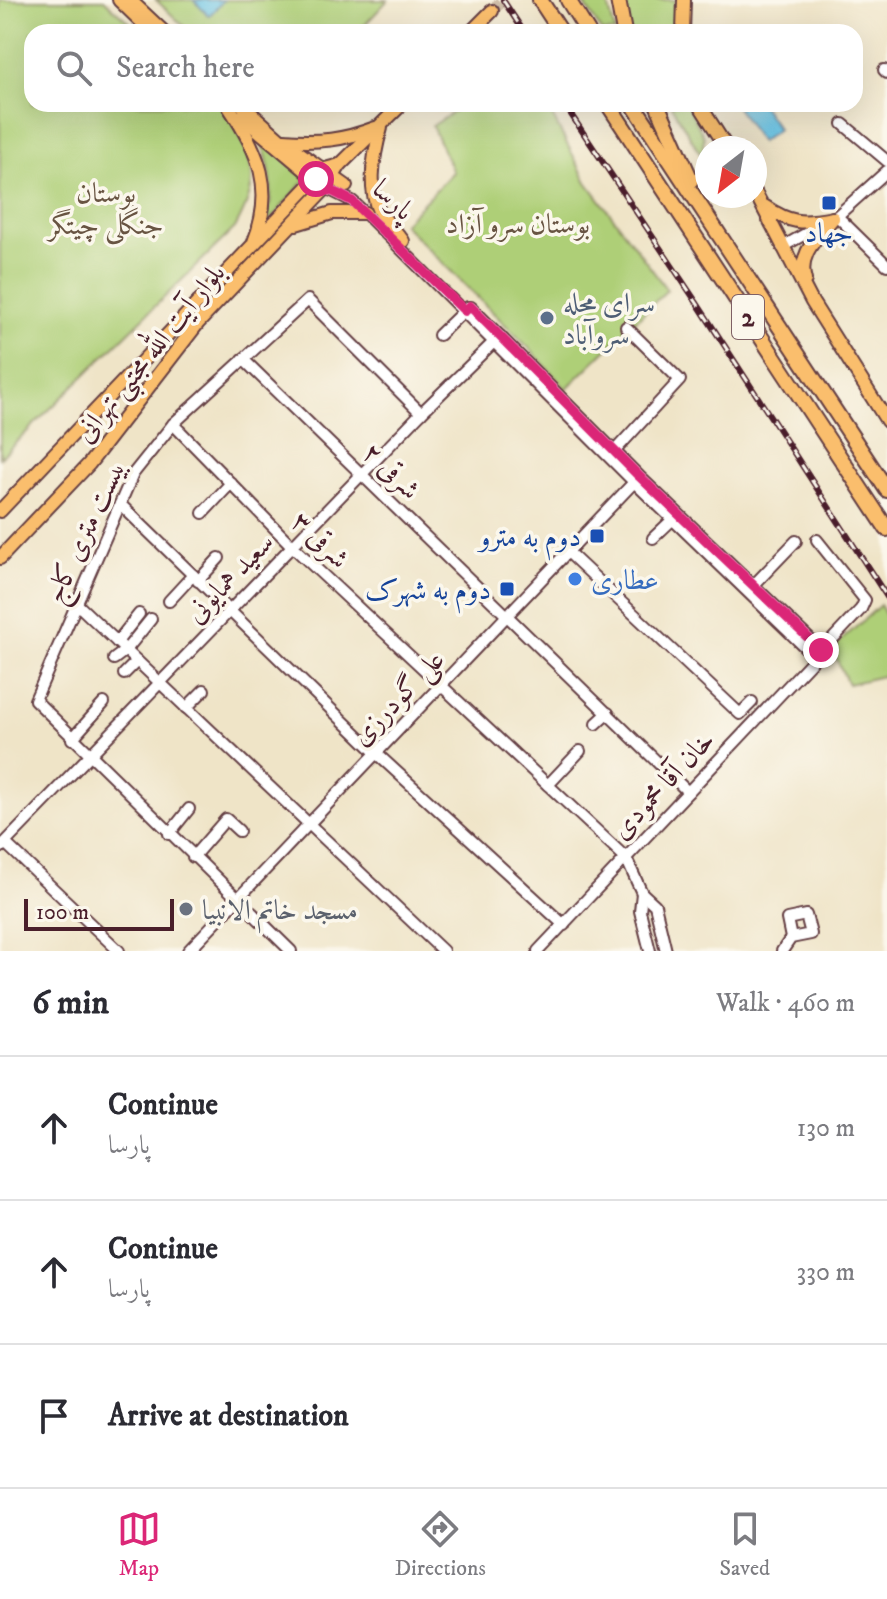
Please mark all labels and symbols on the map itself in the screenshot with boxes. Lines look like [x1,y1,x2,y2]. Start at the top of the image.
north arrow [695,136,767,208]
route start [298,161,334,197]
street label: پارسا [363,172,423,231]
park label: بوستان جنگلی چیتگر [46,176,163,245]
marker: جهاد [820,194,838,212]
park label: بوستان سرو آزاد [446,207,590,242]
place label: جهاد [805,216,853,251]
street label: بلوار آیت الله مجتبی تهرانی [63,253,236,452]
place label: سرای محله سروآباد [563,286,655,353]
road number: 2 [732,295,764,339]
marker: سرای محله سروآباد [538,309,556,327]
street label: ۲ شرقی [355,435,427,507]
street label: بیست متری کاج [37,455,140,612]
street label: ۳ شرقی [284,504,356,576]
place label: دوم به مترو [476,520,581,561]
street label: سعید همایونی [178,525,282,631]
marker: دوم به مترو [588,527,606,545]
place label: عطاری [591,563,659,598]
marker: عطاری [566,570,584,588]
place label: دوم به شهرک [365,573,491,614]
marker: دوم به شهرک [498,580,516,598]
route end [803,632,839,668]
street label: علی گودرزی [344,643,454,755]
street label: خان آقا محمودی [604,723,722,847]
place label: مسجد خاتم الانبیا [202,893,358,934]
scale bar [24,895,174,931]
marker: مسجد خاتم الانبیا [177,900,195,918]

